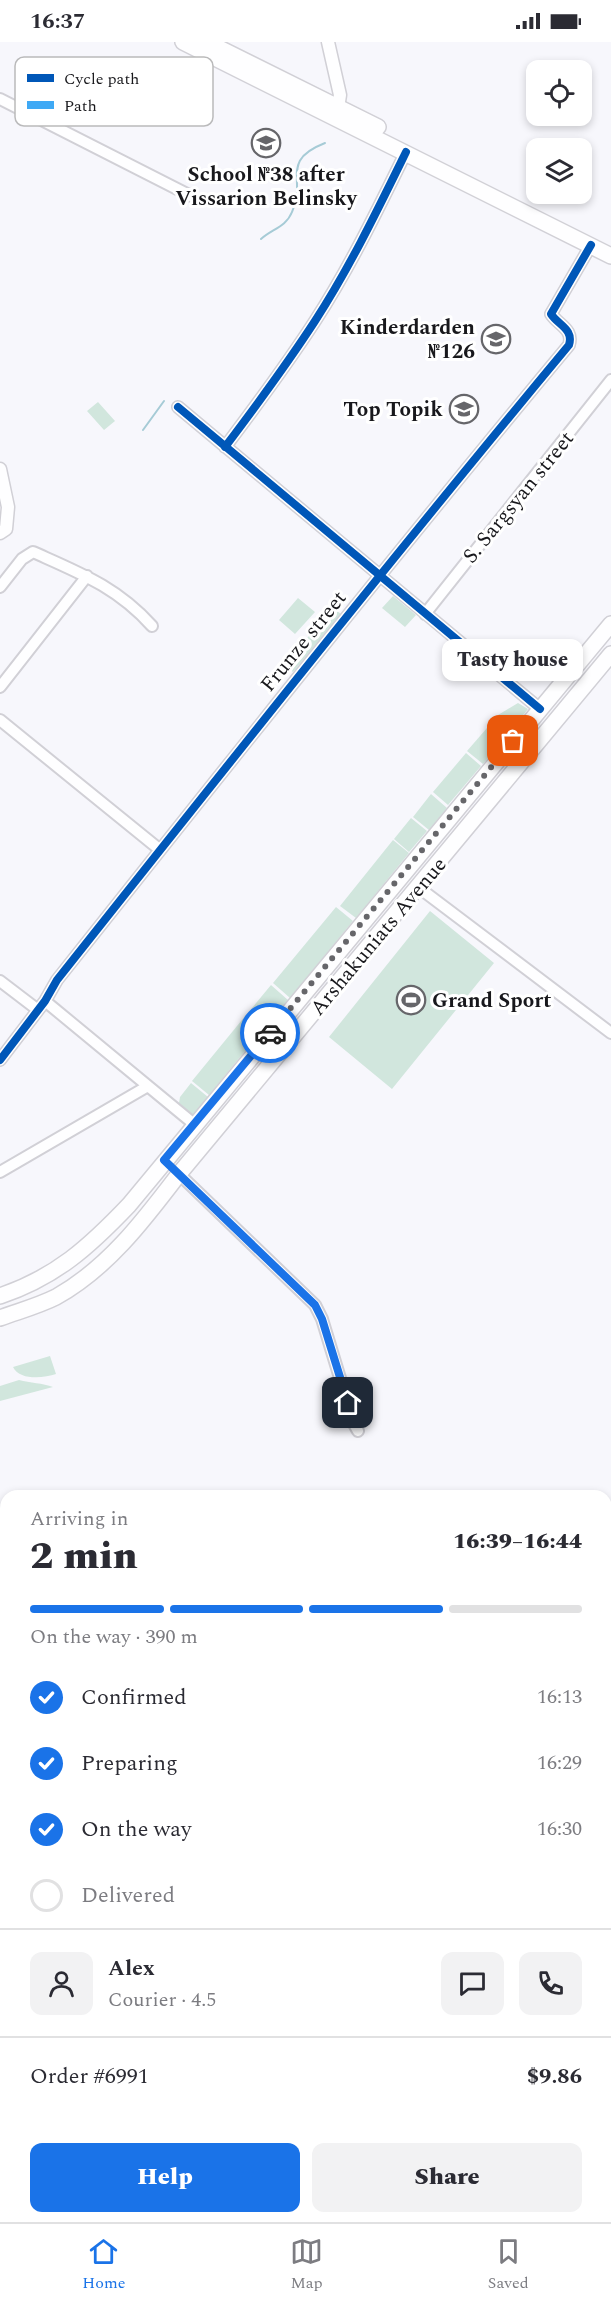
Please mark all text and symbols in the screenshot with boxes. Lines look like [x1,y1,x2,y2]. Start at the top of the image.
text: 16:37 [30,5,85,38]
legend [15,57,213,126]
map controls [526,60,592,204]
button: locate [526,60,592,126]
text: Cycle path [64,67,139,91]
text: Path [64,94,97,118]
school or university icon: School №38 after Vissarion Belinsky [250,127,282,159]
button: layers [526,138,592,204]
place label: School №38 after Vissarion Belinsky [175,159,358,215]
place label: Kinderdarden №126 [340,312,475,368]
school or university icon: Kinderdarden №126 [480,323,512,355]
school or university icon: Top Topik [448,393,480,425]
place label: Top Topik [343,394,443,426]
street label: S. Sargsyan street [455,424,582,571]
street label: Frunze street [253,584,355,699]
callout: Tasty house [442,639,584,681]
text: Tasty house [457,645,568,675]
pin [487,715,538,766]
icon: bag [496,724,529,757]
street label: Arshakuniats Avenue [303,850,455,1023]
sports icon: Grand Sport [395,984,427,1016]
place label: Grand Sport [432,985,551,1017]
courier [240,1003,300,1063]
icon: car [254,1017,287,1050]
pin [322,1377,373,1428]
icon: home [331,1386,364,1419]
text: Arriving in [30,1504,128,1534]
text: 16:39–16:44 [453,1525,582,1558]
text: 2 min [30,1527,138,1586]
text: On the way · 390 m [30,1622,198,1652]
icon: check [30,1681,63,1714]
text: Confirmed [81,1681,187,1714]
text: 16:13 [537,1682,582,1712]
icon: check [30,1747,63,1780]
text: Preparing [81,1747,178,1780]
text: 16:29 [537,1748,582,1778]
icon: check [30,1813,63,1846]
text: On the way [81,1813,192,1846]
text: 16:30 [537,1814,582,1844]
text: Delivered [81,1879,175,1912]
button: person [30,1952,93,2015]
text: Alex [108,1952,155,1985]
button: chat [441,1952,504,2015]
button: phone [519,1952,582,2015]
text: Courier · 4.5 [108,1985,216,2015]
text: Order #6991 [30,2060,149,2093]
text: $9.86 [527,2060,582,2093]
button: Help [30,2143,300,2212]
button: Share [312,2143,582,2212]
tab: Home [82,2235,125,2295]
tab: Map [290,2235,323,2295]
tab: Saved [488,2235,529,2295]

